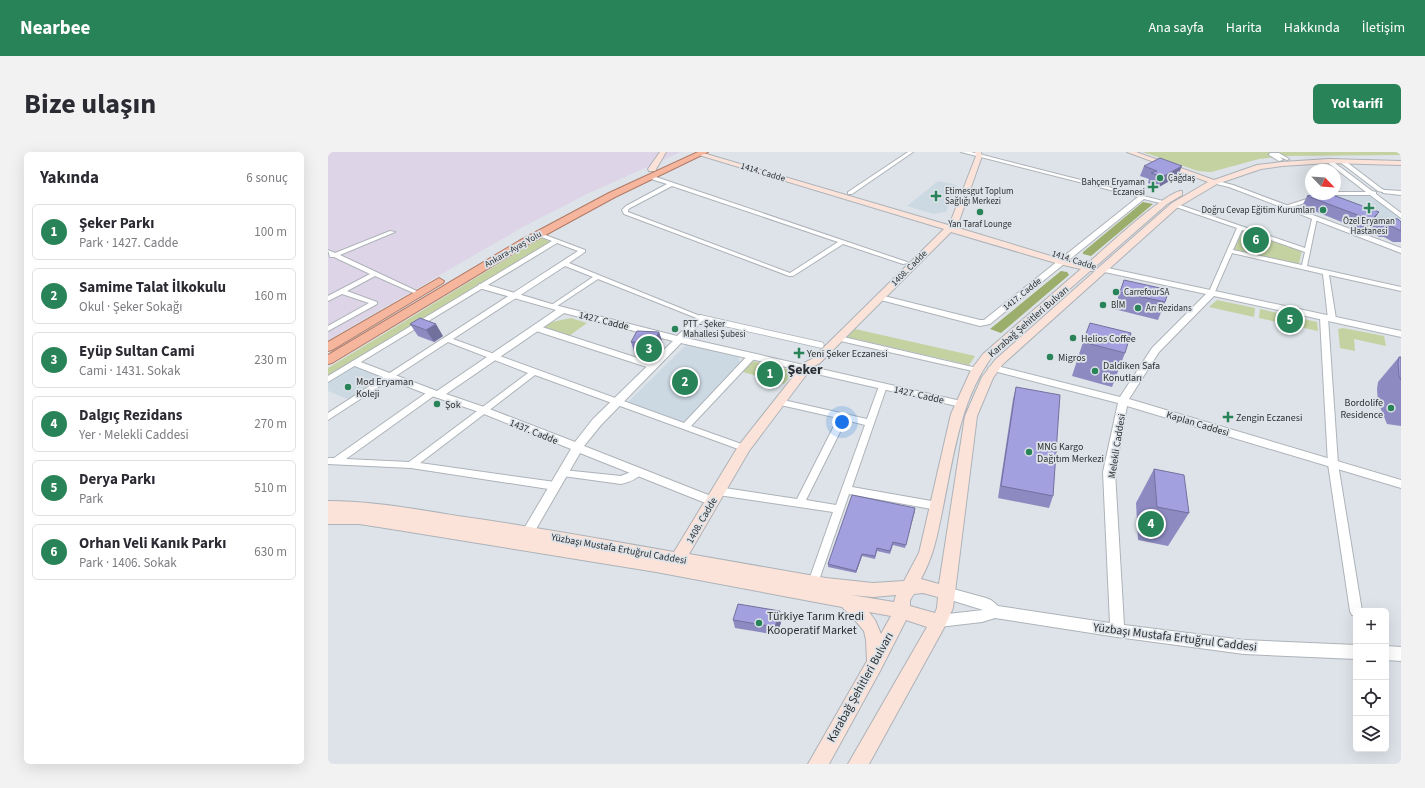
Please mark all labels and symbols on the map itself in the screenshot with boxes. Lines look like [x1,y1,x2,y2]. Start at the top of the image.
street label: 1414. Cadde [739,160,787,186]
north arrow [1305,164,1341,200]
place label: Çağdaş [1168,172,1196,185]
marker: Çağdaş [1155,173,1165,183]
place label: Bahçen Eryaman Eczanesi [1082,176,1145,199]
marker: Bahçen Eryaman Eczanesi [1148,182,1158,192]
place label: Etimesgut Toplum Sağlığı Merkezi [945,185,1014,208]
marker: Etimesgut Toplum Sağlığı Merkezi [930,190,942,202]
marker: Özel Eryaman Hastanesi [1363,202,1375,214]
place label: Doğru Cevap Eğitim Kurumları [1202,204,1315,217]
marker: Doğru Cevap Eğitim Kurumları [1318,205,1328,215]
marker: Yan Taraf Lounge [975,207,985,217]
place label: Özel Eryaman Hastanesi [1343,215,1395,238]
place label: Yan Taraf Lounge [947,218,1012,231]
pin: 6 [1243,225,1269,255]
street label: Ankara-Ayaş Yolu [482,228,544,271]
street label: 1408. Cadde [888,247,931,289]
street label: 1414. Cadde [1050,247,1098,274]
street label: 1417. Cadde [1000,275,1045,314]
street label: Karabağ Şehitleri Bulvarı [985,283,1072,361]
place label: CarrefourSA [1124,286,1170,299]
marker: CarrefourSA [1111,287,1121,297]
place label: BİM [1111,299,1125,312]
marker: BİM [1098,300,1108,310]
place label: Arı Rezidans [1146,302,1192,315]
marker: Arı Rezidans [1133,303,1143,313]
pin: 5 [1277,305,1303,335]
street label: 1427. Cadde [577,308,630,334]
place label: PTT - Şeker Mahallesi Şubesi [683,318,745,341]
marker: PTT - Şeker Mahallesi Şubesi [670,324,680,334]
place label: Helios Coffee [1081,332,1136,346]
marker: Helios Coffee [1068,333,1078,343]
pin: 3 [636,334,662,364]
place label: Yeni Şeker Eczanesi [806,347,888,361]
marker: Yeni Şeker Eczanesi [794,348,804,358]
place label: Migros [1058,351,1086,365]
marker: Migros [1045,352,1055,362]
pin: 1 [757,359,783,389]
place label: Daldiken Safa Konutları [1103,359,1160,385]
district label: Şeker [787,360,823,380]
marker: Daldiken Safa Konutları [1090,366,1100,376]
pin: 2 [672,367,698,397]
place label: Mod Eryaman Koleji [356,375,414,401]
marker: Mod Eryaman Koleji [343,382,353,392]
street label: 1427. Cadde [892,382,945,408]
place label: Bordolife Residence [1341,396,1383,422]
place label: Şok [445,398,461,412]
marker: Şok [432,399,442,409]
marker: Bordolife Residence [1386,403,1396,413]
street label: Kaplan Caddesi [1165,408,1231,440]
place label: Zengin Eczanesi [1236,411,1302,425]
your location [832,412,852,432]
marker: Zengin Eczanesi [1223,412,1233,422]
street label: Melekli Caddesi [1105,413,1129,479]
street label: 1437. Cadde [507,416,560,448]
place label: MNG Kargo Dağıtım Merkezi [1037,440,1104,466]
marker: MNG Kargo Dağıtım Merkezi [1024,447,1034,457]
street label: 1408. Cadde [683,495,721,546]
pin: 4 [1138,509,1164,539]
street label: Yüzbaşı Mustafa Ertuğrul Caddesi [549,530,688,568]
place label: Türkiye Tarım Kredi Kooperatif Market [767,608,864,639]
marker: Türkiye Tarım Kredi Kooperatif Market [754,618,764,628]
street label: Yüzbaşı Mustafa Ertuğrul Caddesi [1091,619,1258,656]
street label: Karabağ Şehitleri Bulvarı [823,629,898,745]

